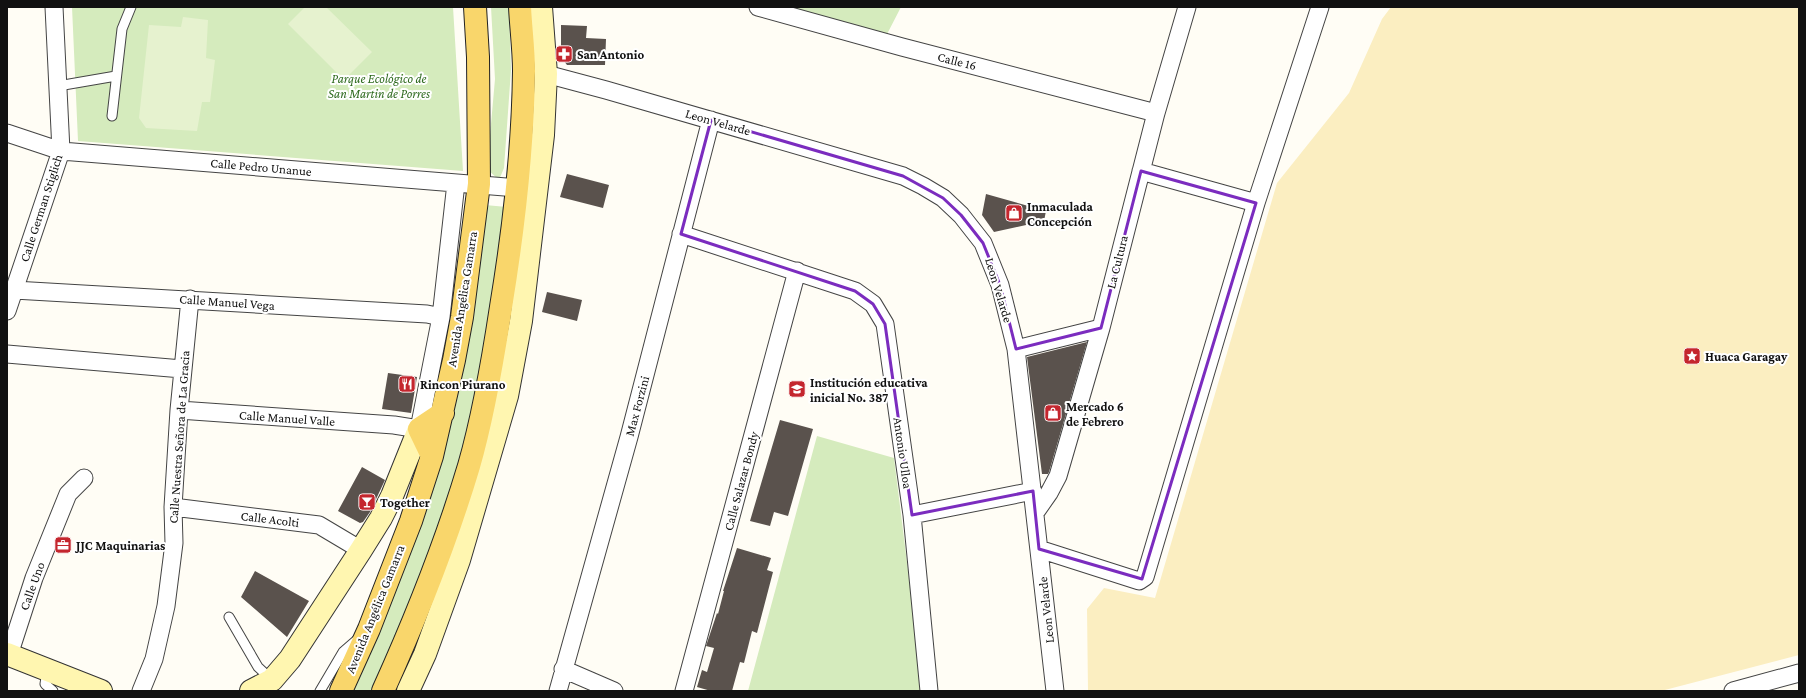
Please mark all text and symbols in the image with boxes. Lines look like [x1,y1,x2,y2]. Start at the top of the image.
pharmacy icon: San Antonio [554,44,574,64]
place label: San Antonio [577,47,645,62]
street label: Calle 16 [936,49,978,73]
park label: Parque Ecológico de San Martin de Porres [328,71,430,101]
street label: Leon Velarde [684,106,753,139]
street label: Calle German Stiglich [17,152,65,264]
street label: Calle Pedro Unanue [210,155,313,179]
place label: Inmaculada Concepción [1027,199,1094,229]
shop icon: Inmaculada Concepción [1004,203,1024,223]
street label: Avenida Angélica Gamarra [444,230,480,368]
street label: La Cultura [1103,234,1131,290]
street label: Leon Velarde [982,256,1016,324]
street label: Calle Manuel Vega [179,291,275,313]
place icon: Huaca Garagay [1682,346,1702,366]
place label: Huaca Garagay [1705,349,1788,364]
street label: Calle Nuestra Señora de La Gracia [165,350,193,524]
restaurant icon: Rincon Piurano [397,374,417,394]
street label: Max Forzini [622,374,652,438]
place label: Institución educativa inicial No. 387 [810,375,928,405]
place label: Rincon Piurano [420,377,506,392]
school or university icon: Institución educativa inicial No. 387 [787,379,807,399]
place label: Mercado 6 de Febrero [1066,399,1124,429]
shop icon: Mercado 6 de Febrero [1043,403,1063,423]
street label: Calle Manuel Valle [238,407,336,429]
street label: Antonio Ulloa [891,416,915,490]
street label: Calle Salazar Bondy [721,429,762,532]
bar icon: Together [357,492,377,512]
place label: Together [380,495,431,510]
street label: Calle Acolti [240,508,301,530]
office icon: JJC Maquinarias [53,535,73,555]
place label: JJC Maquinarias [74,538,165,553]
street label: Avenida Angélica Gamarra [342,543,408,675]
street label: Calle Uno [16,560,48,612]
street label: Leon Velarde [1035,576,1057,644]

